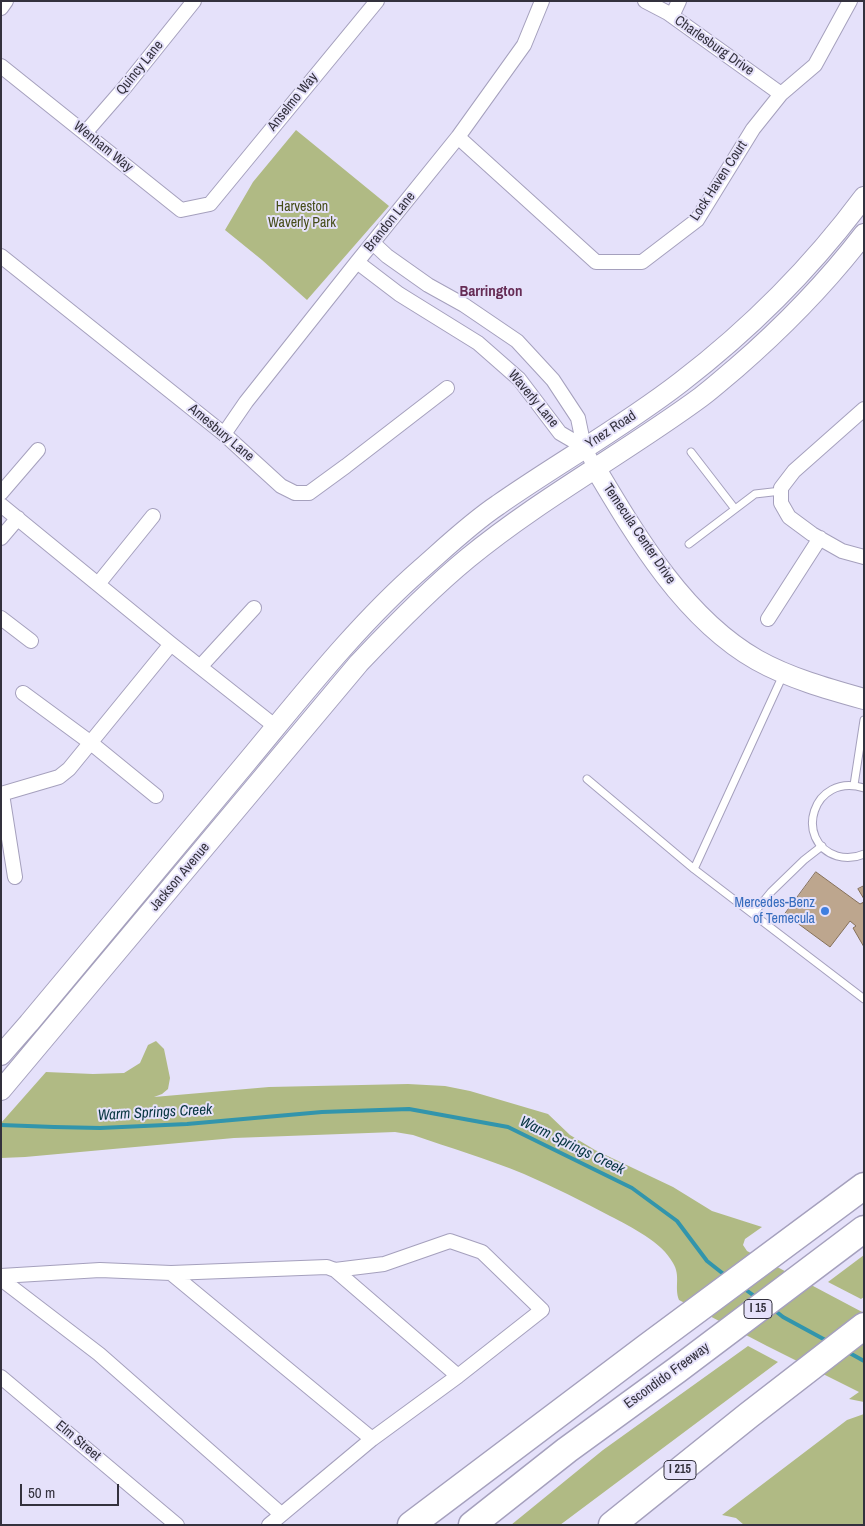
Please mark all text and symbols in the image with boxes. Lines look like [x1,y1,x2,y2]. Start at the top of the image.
street label: Charlesburg Drive [671,12,757,80]
street label: Quincy Lane [113,37,167,99]
street label: Anselmo Way [264,69,322,135]
street label: Wenham Way [70,118,136,176]
street label: Lock Haven Court [687,138,751,224]
street label: Brandon Lane [361,189,419,255]
park label: Harveston Waverly Park [268,199,336,232]
district label: Barrington [460,283,522,301]
street label: Waverly Lane [504,367,562,431]
street label: Amesbury Lane [185,401,257,465]
street label: Ynez Road [583,407,639,453]
street label: Temecula Center Drive [599,481,679,587]
street label: Jackson Avenue [147,839,213,915]
place label: Mercedes-Benz of Temecula [735,895,815,928]
marker: Mercedes-Benz of Temecula [819,905,831,917]
water label: Warm Springs Creek [97,1101,213,1125]
water label: Warm Springs Creek [517,1113,627,1179]
road number: I 15 [744,1300,772,1318]
street label: Escondido Freeway [621,1339,713,1413]
street label: Elm Street [52,1417,104,1465]
road number: I 215 [664,1460,696,1480]
scale bar [22,1474,121,1506]
text: 50 m [28,1482,55,1503]

